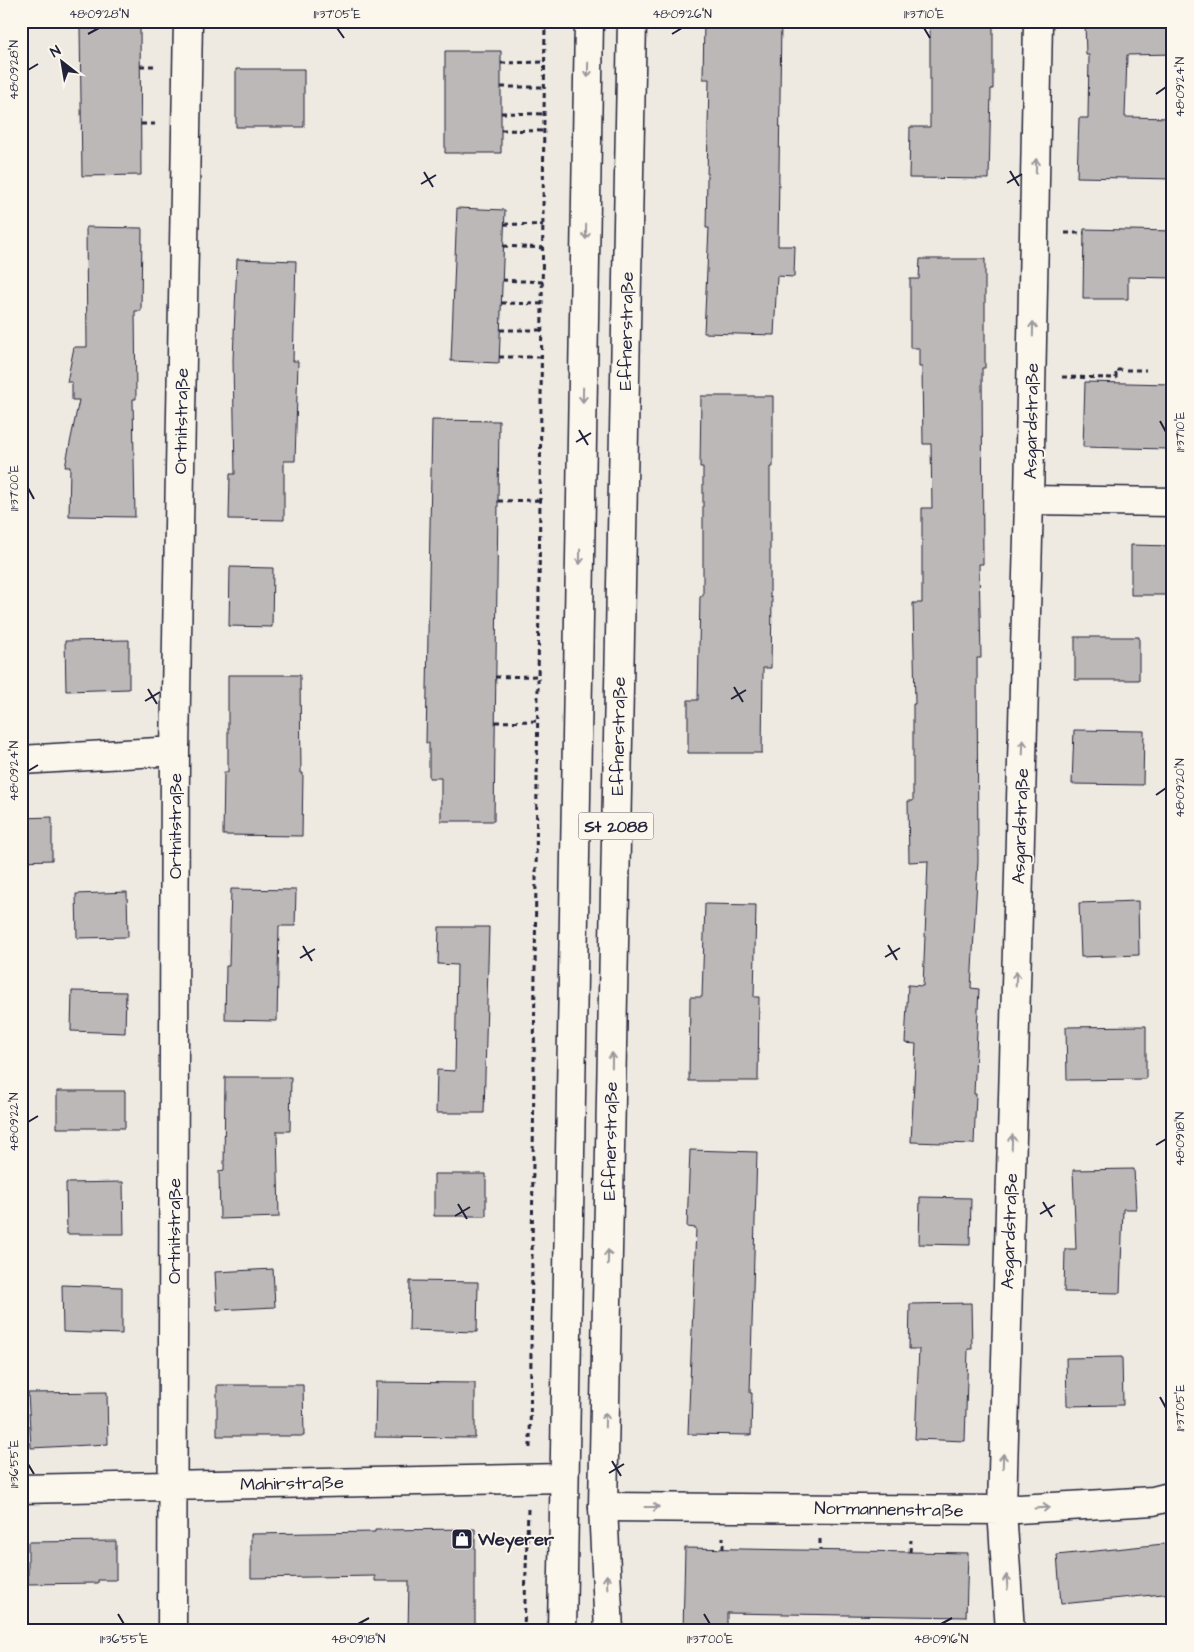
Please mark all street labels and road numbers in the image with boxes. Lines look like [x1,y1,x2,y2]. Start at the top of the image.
street label: Effnerstraße [613,271,640,391]
street label: Asgardstraße [1018,362,1046,479]
street label: Ortnitstraße [168,367,195,474]
street label: Effnerstraße [605,676,632,796]
street label: Asgardstraße [1006,767,1036,885]
street label: Ortnitstraße [163,773,188,879]
road number: St 2088 [578,812,654,839]
street label: Effnerstraße [597,1081,624,1201]
street label: Asgardstraße [995,1172,1025,1290]
street label: Ortnitstraße [162,1178,187,1284]
street label: Mahirstraße [240,1470,344,1497]
street label: Normannenstraße [814,1496,964,1523]

